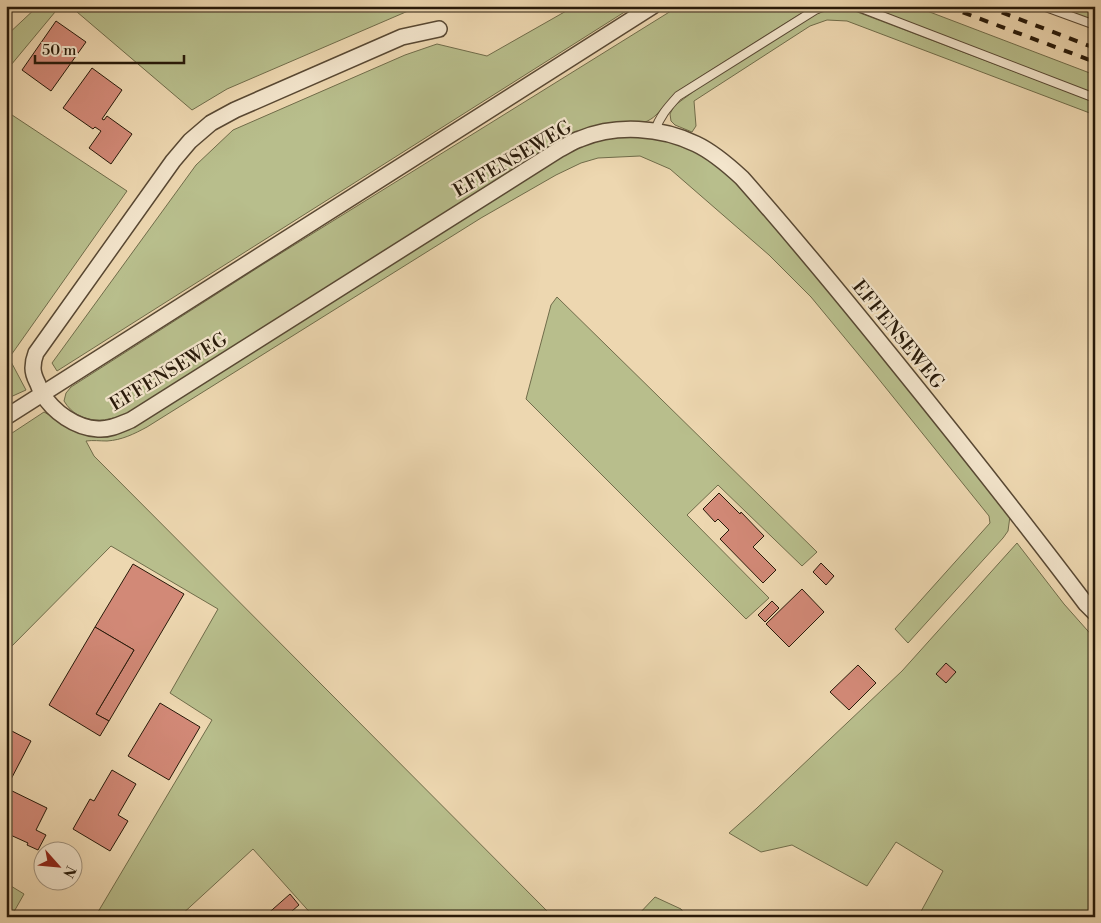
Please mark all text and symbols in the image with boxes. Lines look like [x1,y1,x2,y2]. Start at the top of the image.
scale bar [35,32,184,64]
text: 50 m [42,41,76,60]
street label: EFFENSEWEG [449,115,576,203]
street label: EFFENSEWEG [847,275,949,394]
street label: EFFENSEWEG [105,327,232,416]
north arrow [32,840,82,890]
text: N [58,862,79,880]

